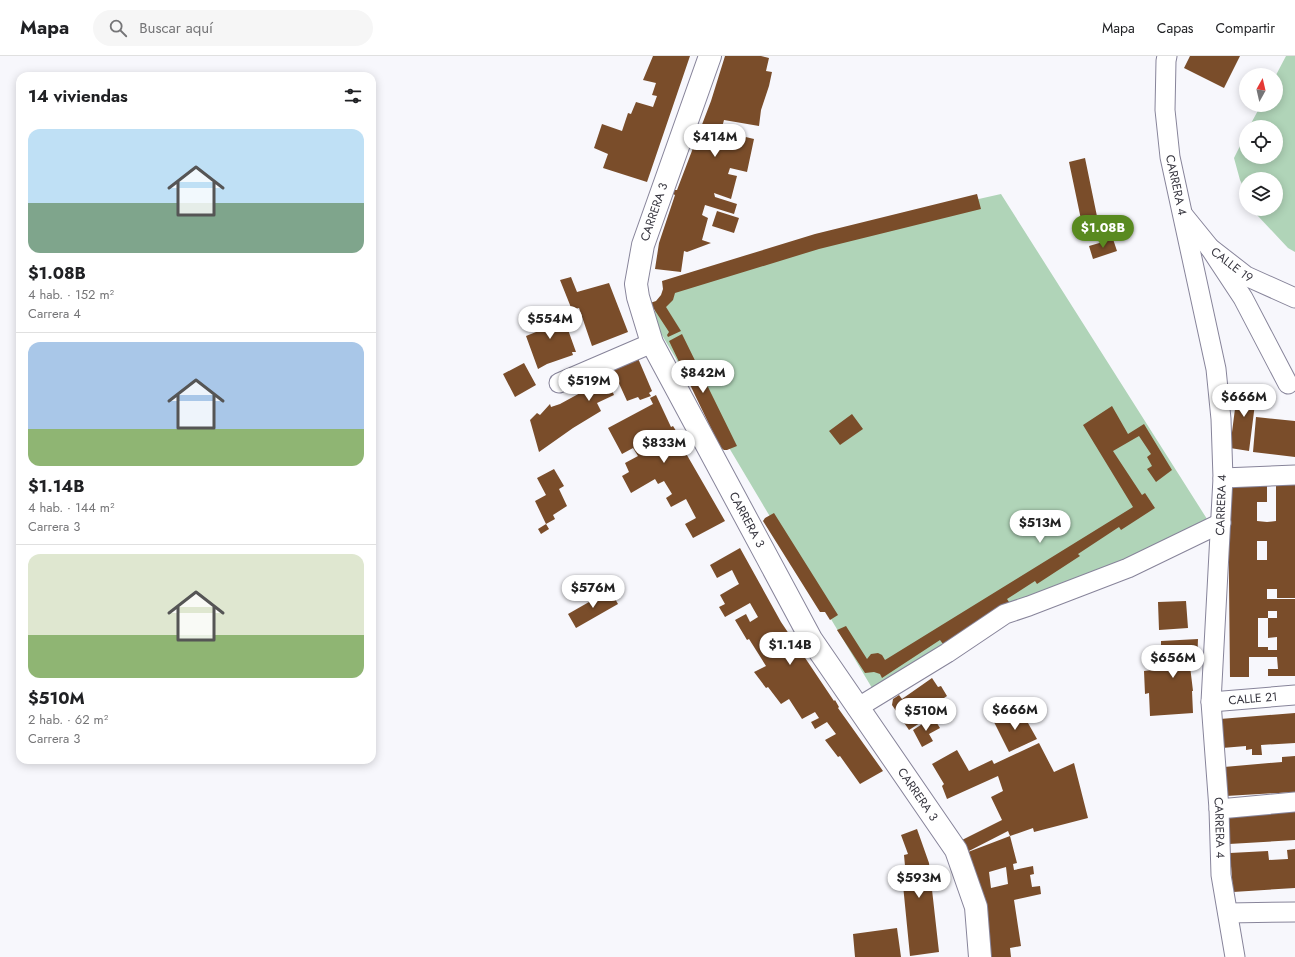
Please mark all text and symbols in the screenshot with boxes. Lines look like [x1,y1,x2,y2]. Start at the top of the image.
search box [93,10,373,46]
text: Mapa [20,14,69,41]
icon: search [107,17,129,39]
text: Buscar aquí [139,17,213,39]
text: Mapa [1102,18,1135,38]
text: Capas [1157,18,1194,38]
text: Compartir [1216,18,1275,38]
north arrow [1239,68,1283,112]
map controls [1239,68,1283,216]
text: 14 viviendas [28,84,128,108]
icon: filters [342,85,364,107]
button: locate [1239,120,1283,164]
pin: $414M [687,124,743,158]
text: $414M [693,127,737,146]
street label: CARRERA 4 [1161,153,1191,217]
icon: home [160,155,232,227]
button: layers [1239,172,1283,216]
street label: CARRERA 3 [636,180,673,244]
pin: $1.08B [1070,215,1136,249]
text: $1.08B [1081,218,1125,237]
street label: CALLE 19 [1207,243,1256,287]
text: $1.08B [28,261,86,285]
text: 4 hab. · 152 m² [28,285,114,304]
text: Carrera 4 [28,304,81,323]
pin: $554M [522,306,578,340]
text: $554M [527,309,573,328]
pin: $842M [675,360,731,394]
text: $842M [680,363,726,382]
icon: home [160,368,232,440]
pin: $519M [561,368,617,402]
text: $519M [567,371,611,390]
pin: $666M [1216,384,1272,418]
text: $666M [1221,387,1267,406]
pin: $833M [636,430,692,464]
text: $833M [642,433,686,452]
text: $1.14B [28,474,85,498]
street label: CARRERA 4 [1211,474,1231,536]
street label: CARRERA 3 [725,489,769,551]
text: 4 hab. · 144 m² [28,498,114,517]
pin: $513M [1012,510,1068,544]
text: $513M [1019,513,1061,532]
text: Carrera 3 [28,517,80,536]
pin: $576M [565,575,621,609]
text: $576M [571,578,615,597]
icon: home [160,580,232,652]
pin: $1.14B [757,632,823,666]
text: $1.14B [768,635,812,654]
pin: $656M [1145,645,1201,679]
text: $656M [1150,648,1196,667]
text: $510M [28,686,85,710]
street label: CALLE 21 [1228,687,1278,710]
pin: $666M [987,697,1043,731]
pin: $510M [898,698,954,732]
text: $666M [992,700,1038,719]
text: $510M [904,701,948,720]
text: 2 hab. · 62 m² [28,710,108,729]
text: Carrera 3 [28,729,80,748]
street label: CARRERA 3 [893,764,943,825]
street label: CARRERA 4 [1209,796,1229,859]
pin: $593M [891,865,947,899]
text: $593M [897,868,941,887]

